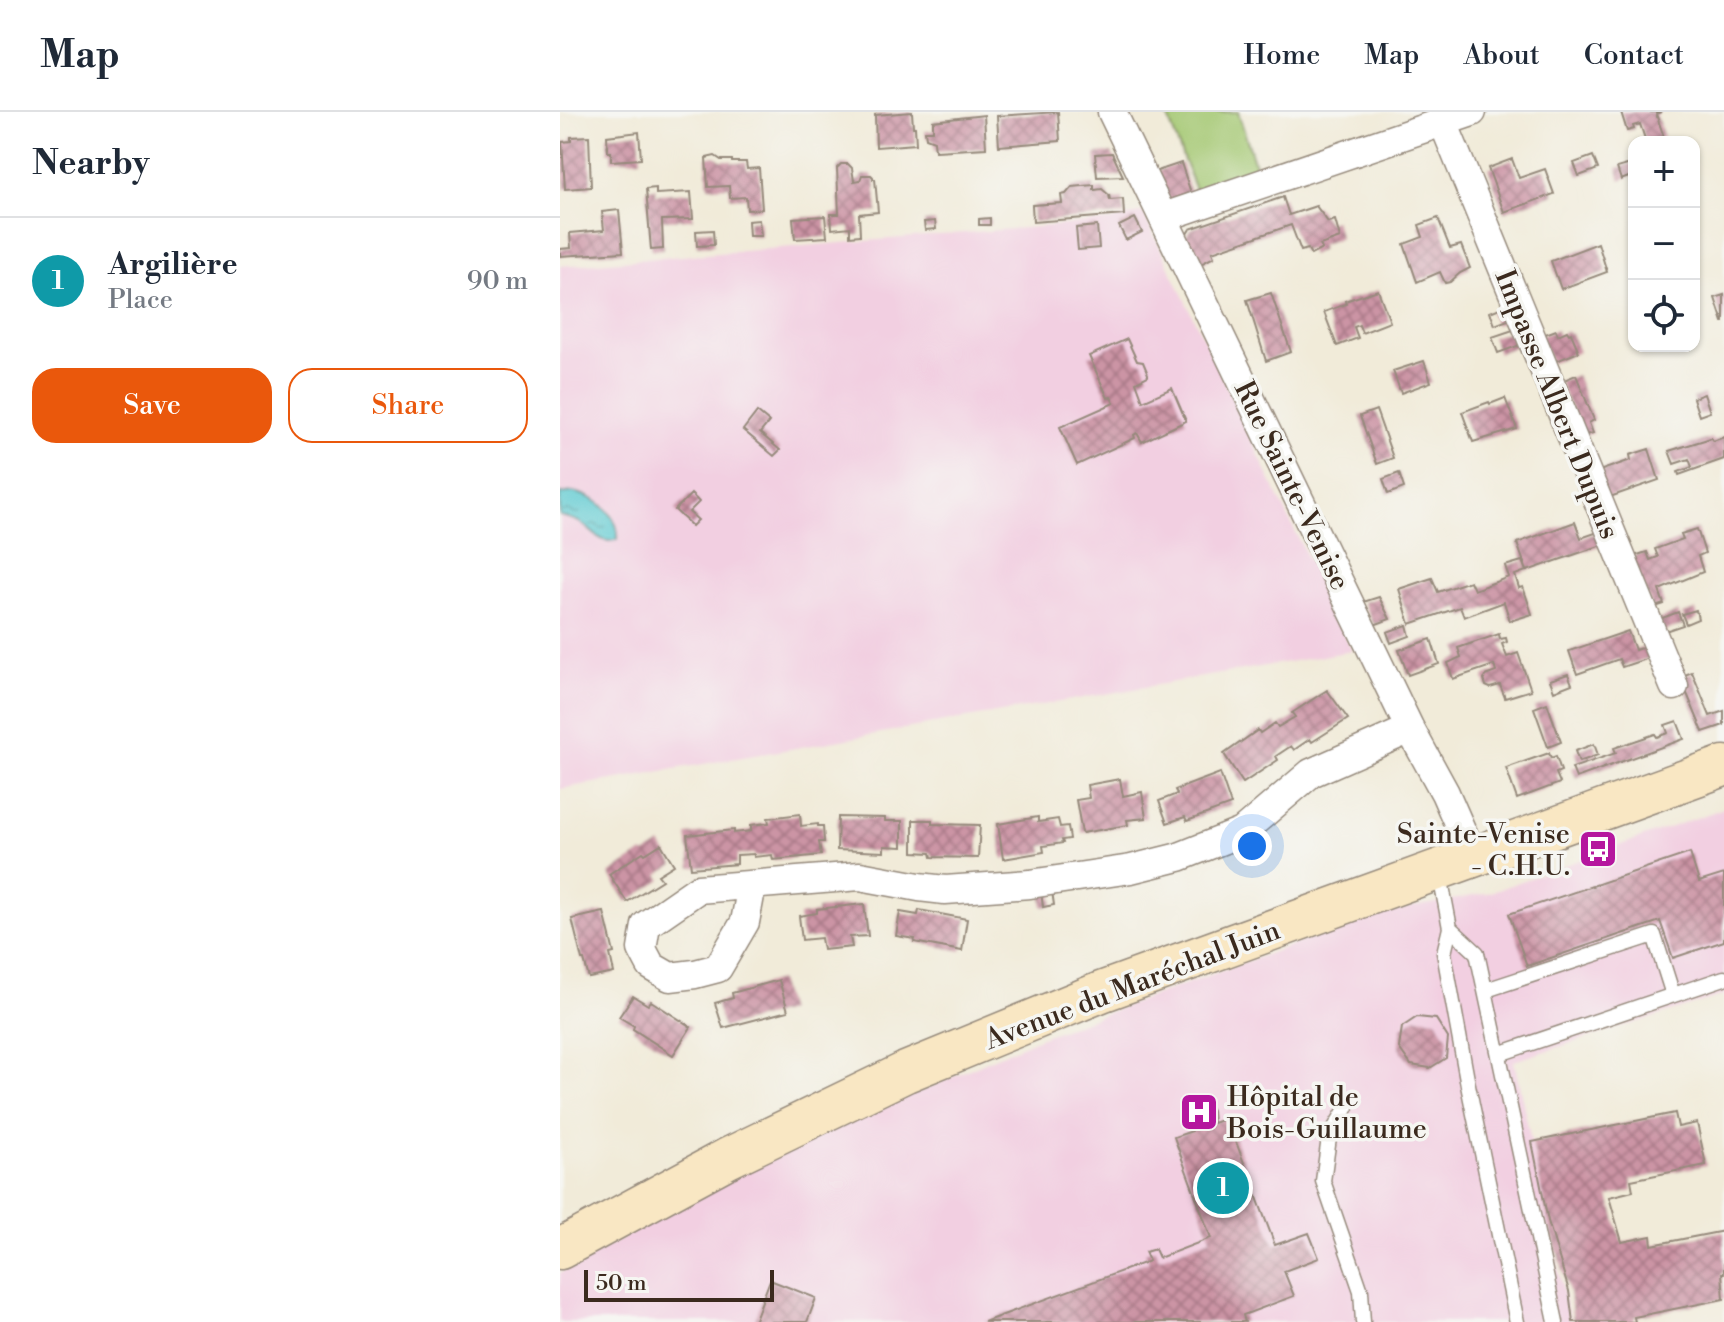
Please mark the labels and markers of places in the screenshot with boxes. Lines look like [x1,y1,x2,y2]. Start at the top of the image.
place label: Sainte-Venise - C.H.U. [1397,817,1570,884]
bus stop icon: Sainte-Venise - C.H.U. [1577,828,1619,870]
place label: Hôpital de Bois-Guillaume [1226,1080,1427,1147]
hospital icon: Hôpital de Bois-Guillaume [1178,1091,1220,1133]
pin: 1 [1197,1158,1249,1218]

